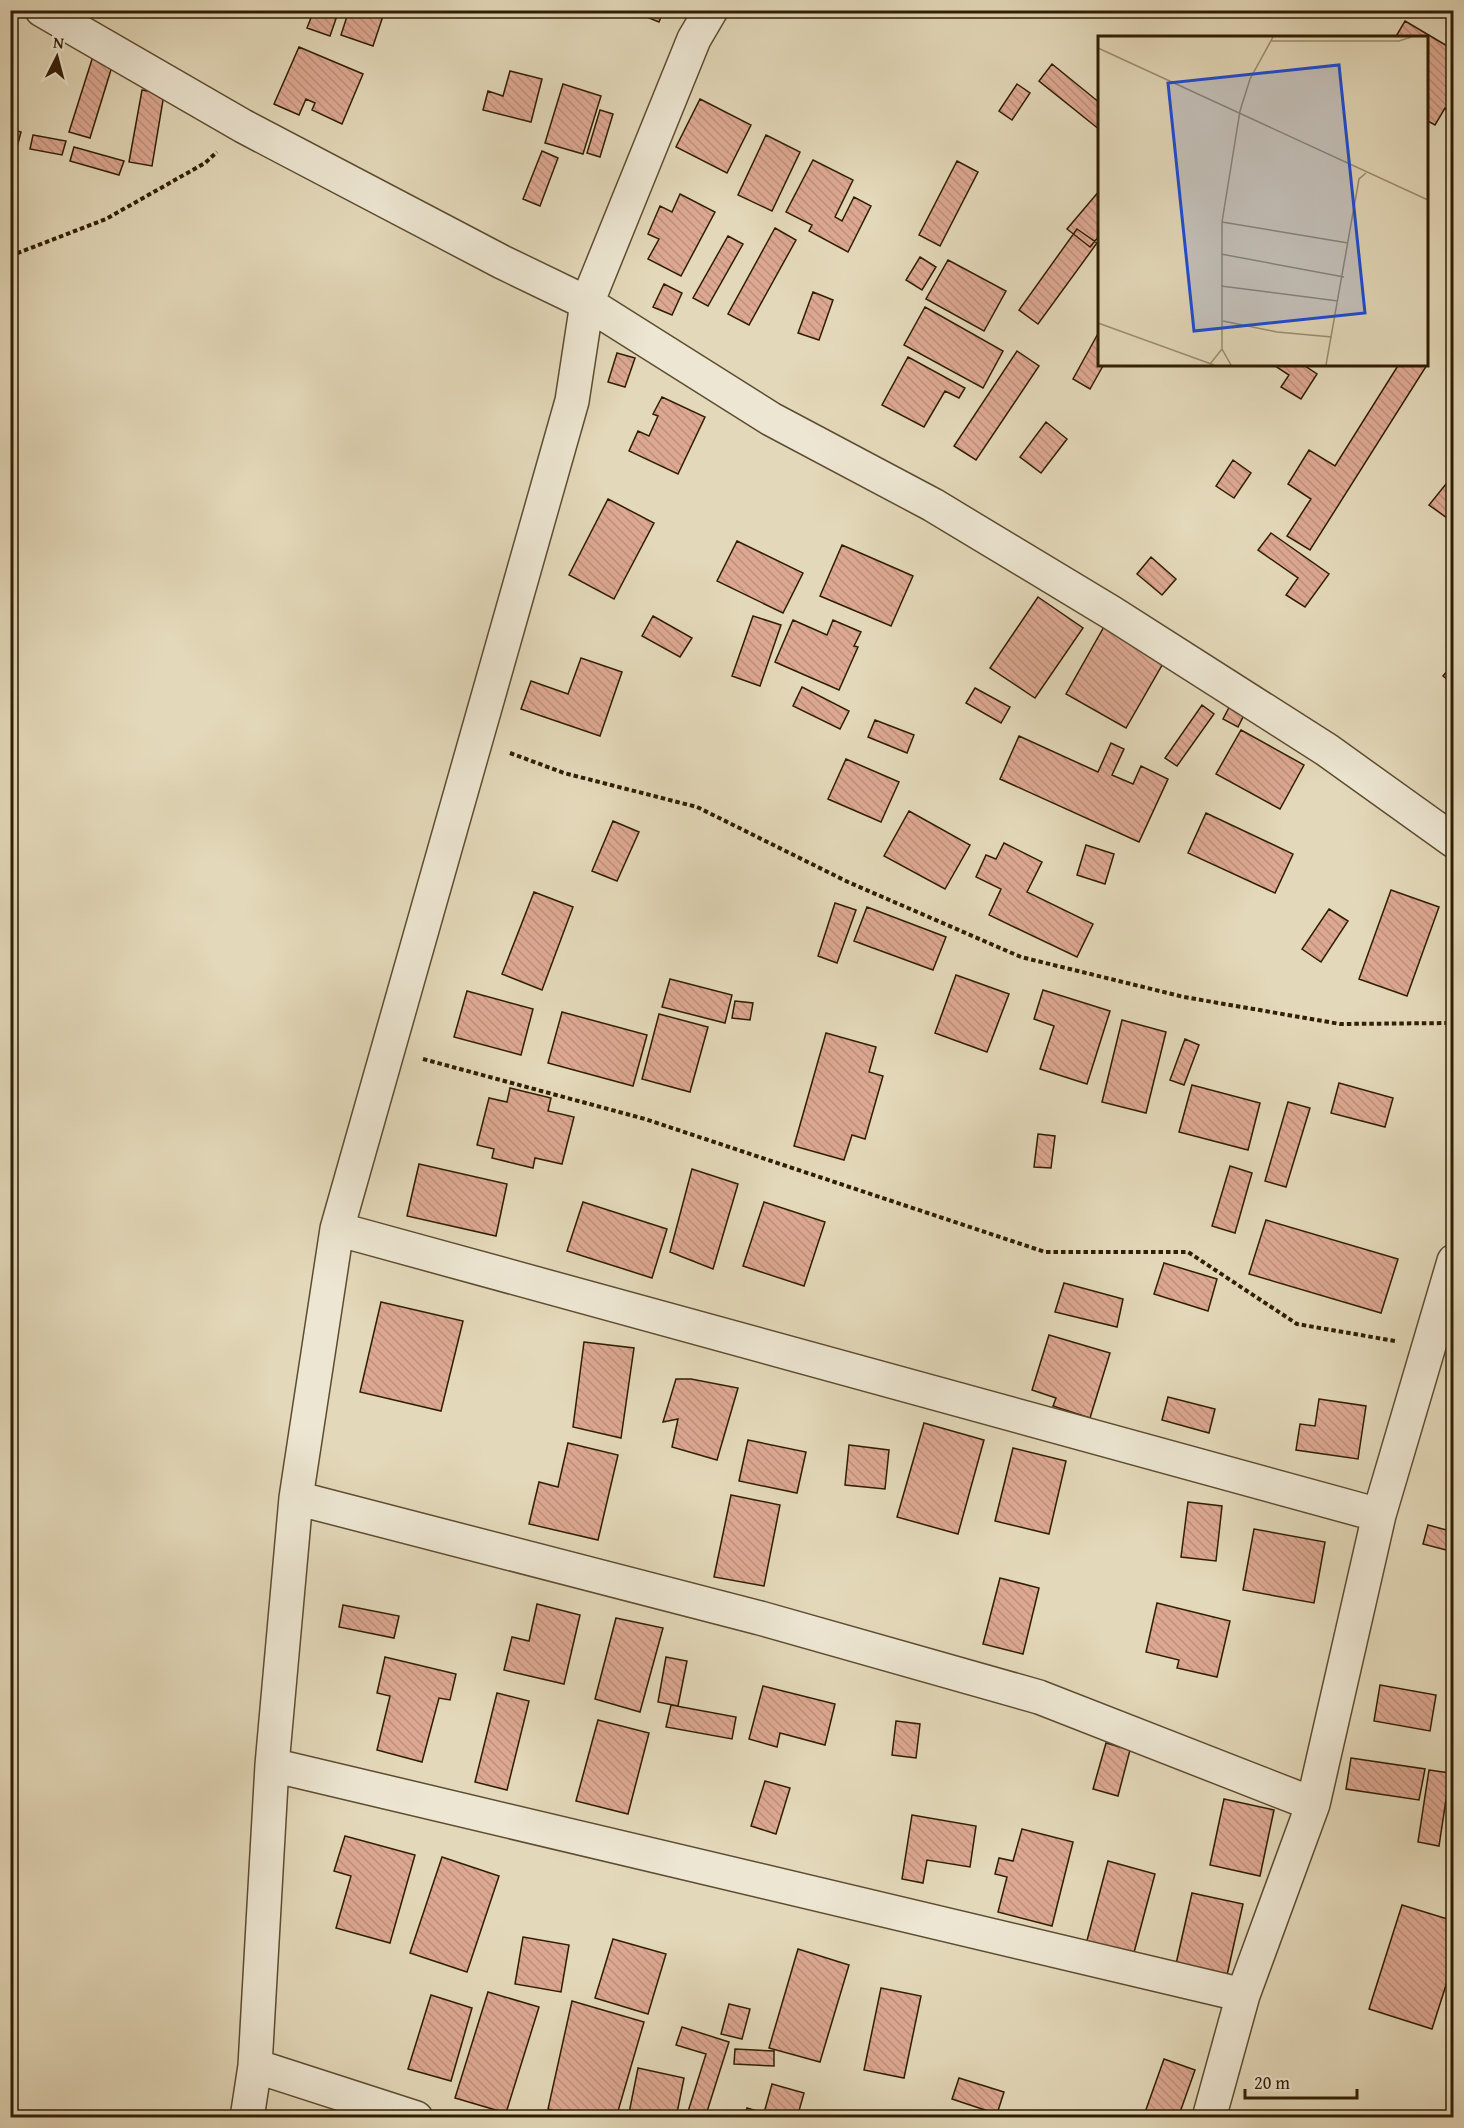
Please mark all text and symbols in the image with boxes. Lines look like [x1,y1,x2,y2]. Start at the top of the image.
north arrow [27,27,87,87]
text: N [52,30,65,55]
inset map [1098,36,1428,366]
scale bar [1245,2062,1358,2100]
text: 20 m [1254,2069,1290,2096]

